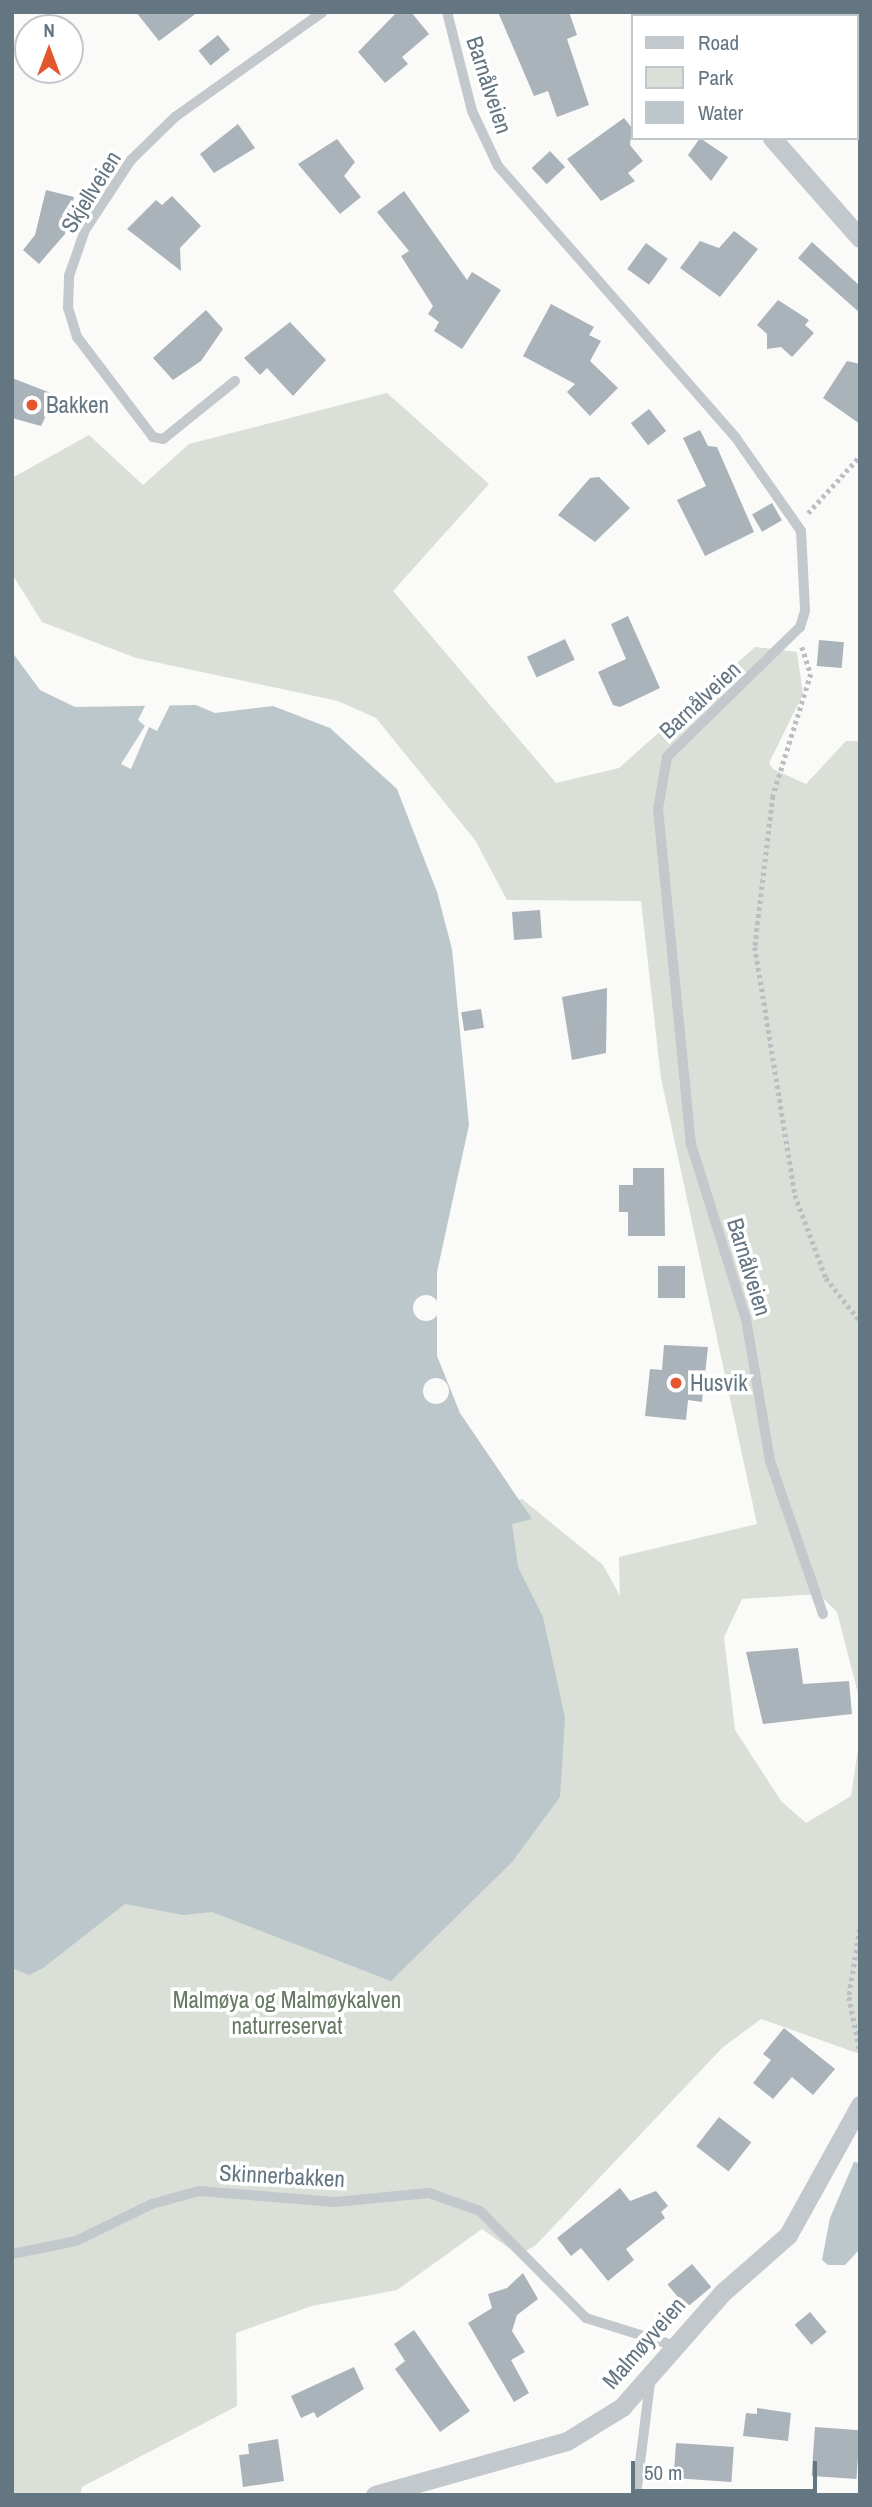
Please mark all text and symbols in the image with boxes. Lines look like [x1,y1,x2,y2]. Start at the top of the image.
north arrow [14,14,84,84]
legend [630,14,858,140]
text: N [43,17,55,43]
text: Road [698,28,739,57]
street label: Barnålveien [460,33,518,137]
text: Park [698,63,733,92]
text: Water [698,98,743,127]
street label: Skjellveien [55,146,127,238]
place label: Bakken [46,391,109,419]
marker: Bakken [24,397,40,413]
street label: Barnålveien [654,656,746,744]
street label: Barnålveien [721,1215,777,1319]
place label: Husvik [690,1369,748,1397]
marker: Husvik [668,1375,684,1391]
park label: Malmøya og Malmøykalven naturreservat [173,1986,401,2040]
street label: Skinnerbakken [218,2159,346,2193]
street label: Malmøyveien [597,2292,691,2394]
scale bar [634,2448,820,2492]
text: 50 m [644,2458,682,2487]

